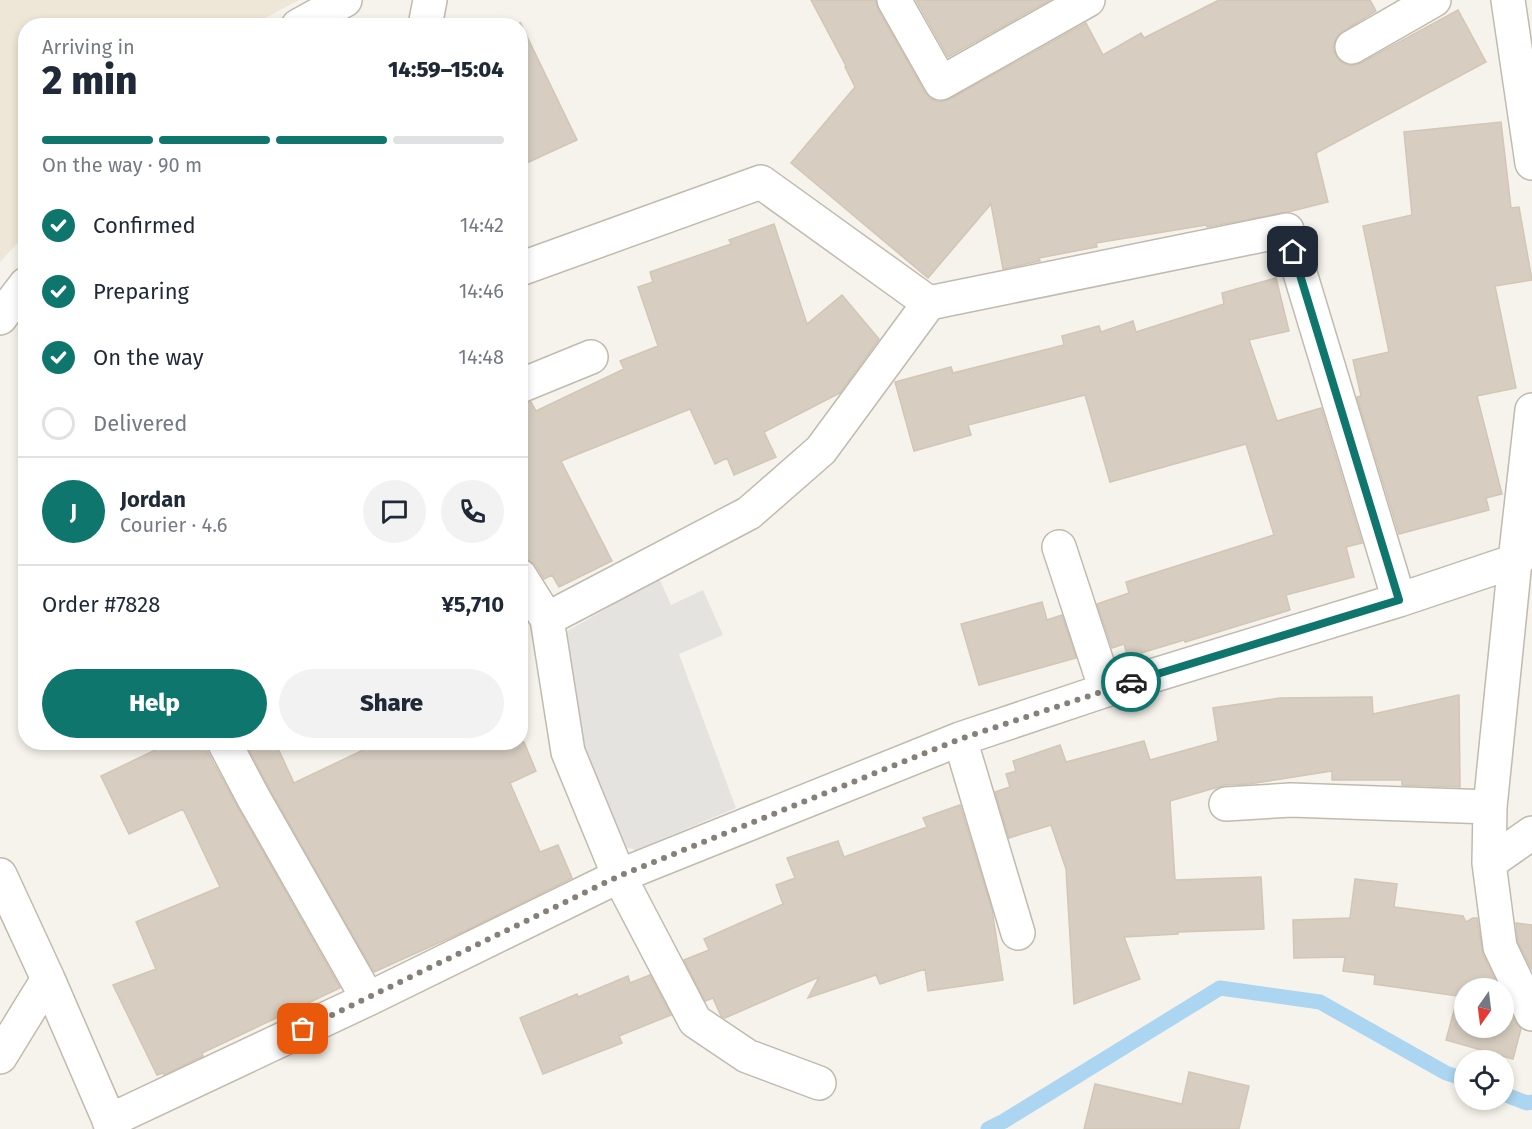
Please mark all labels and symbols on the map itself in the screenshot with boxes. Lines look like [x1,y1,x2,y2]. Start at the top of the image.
pin [1267,226,1318,277]
courier [1101,652,1161,712]
north arrow [1454,978,1514,1038]
pin [277,1003,328,1054]

